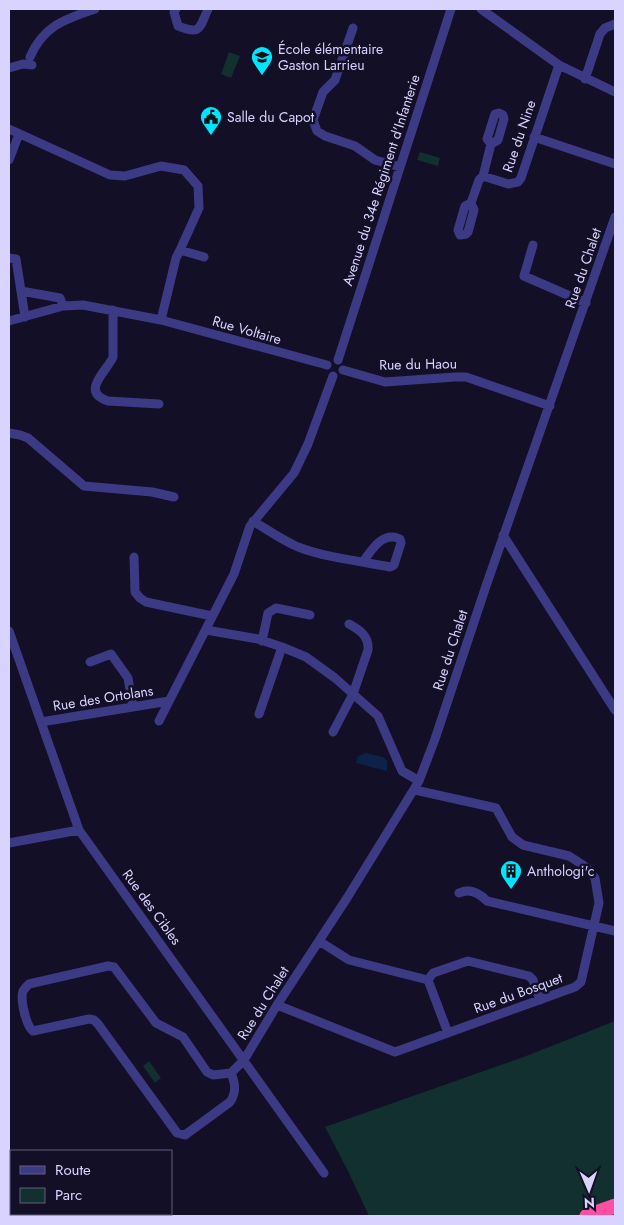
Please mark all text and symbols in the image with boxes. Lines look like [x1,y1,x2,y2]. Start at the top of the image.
place label: École élémentaire Gaston Larrieu [278,39,383,75]
school or university icon: École élémentaire Gaston Larrieu [250,45,274,76]
street label: Avenue du 34e Régiment d'Infanterie [337,72,425,288]
street label: Rue du Nine [497,97,541,175]
public building icon: Salle du Capot [199,105,223,136]
place label: Salle du Capot [227,107,315,127]
street label: Rue du Chalet [560,225,606,311]
street label: Rue Voltaire [210,311,284,349]
street label: Rue du Haou [379,353,457,375]
street label: Rue du Chalet [428,607,473,693]
street label: Rue des Ortolans [51,680,155,716]
building icon: Anthologi'c [499,859,523,890]
place label: Anthologi'c [527,861,594,881]
street label: Rue des Cibles [118,865,186,949]
street label: Rue du Chalet [232,962,294,1044]
street label: Rue du Bosquet [471,967,566,1018]
legend [10,1150,172,1215]
text: Route [55,1159,91,1181]
north arrow [564,1165,614,1215]
text: Parc [55,1184,82,1206]
text: N [584,1193,595,1213]

